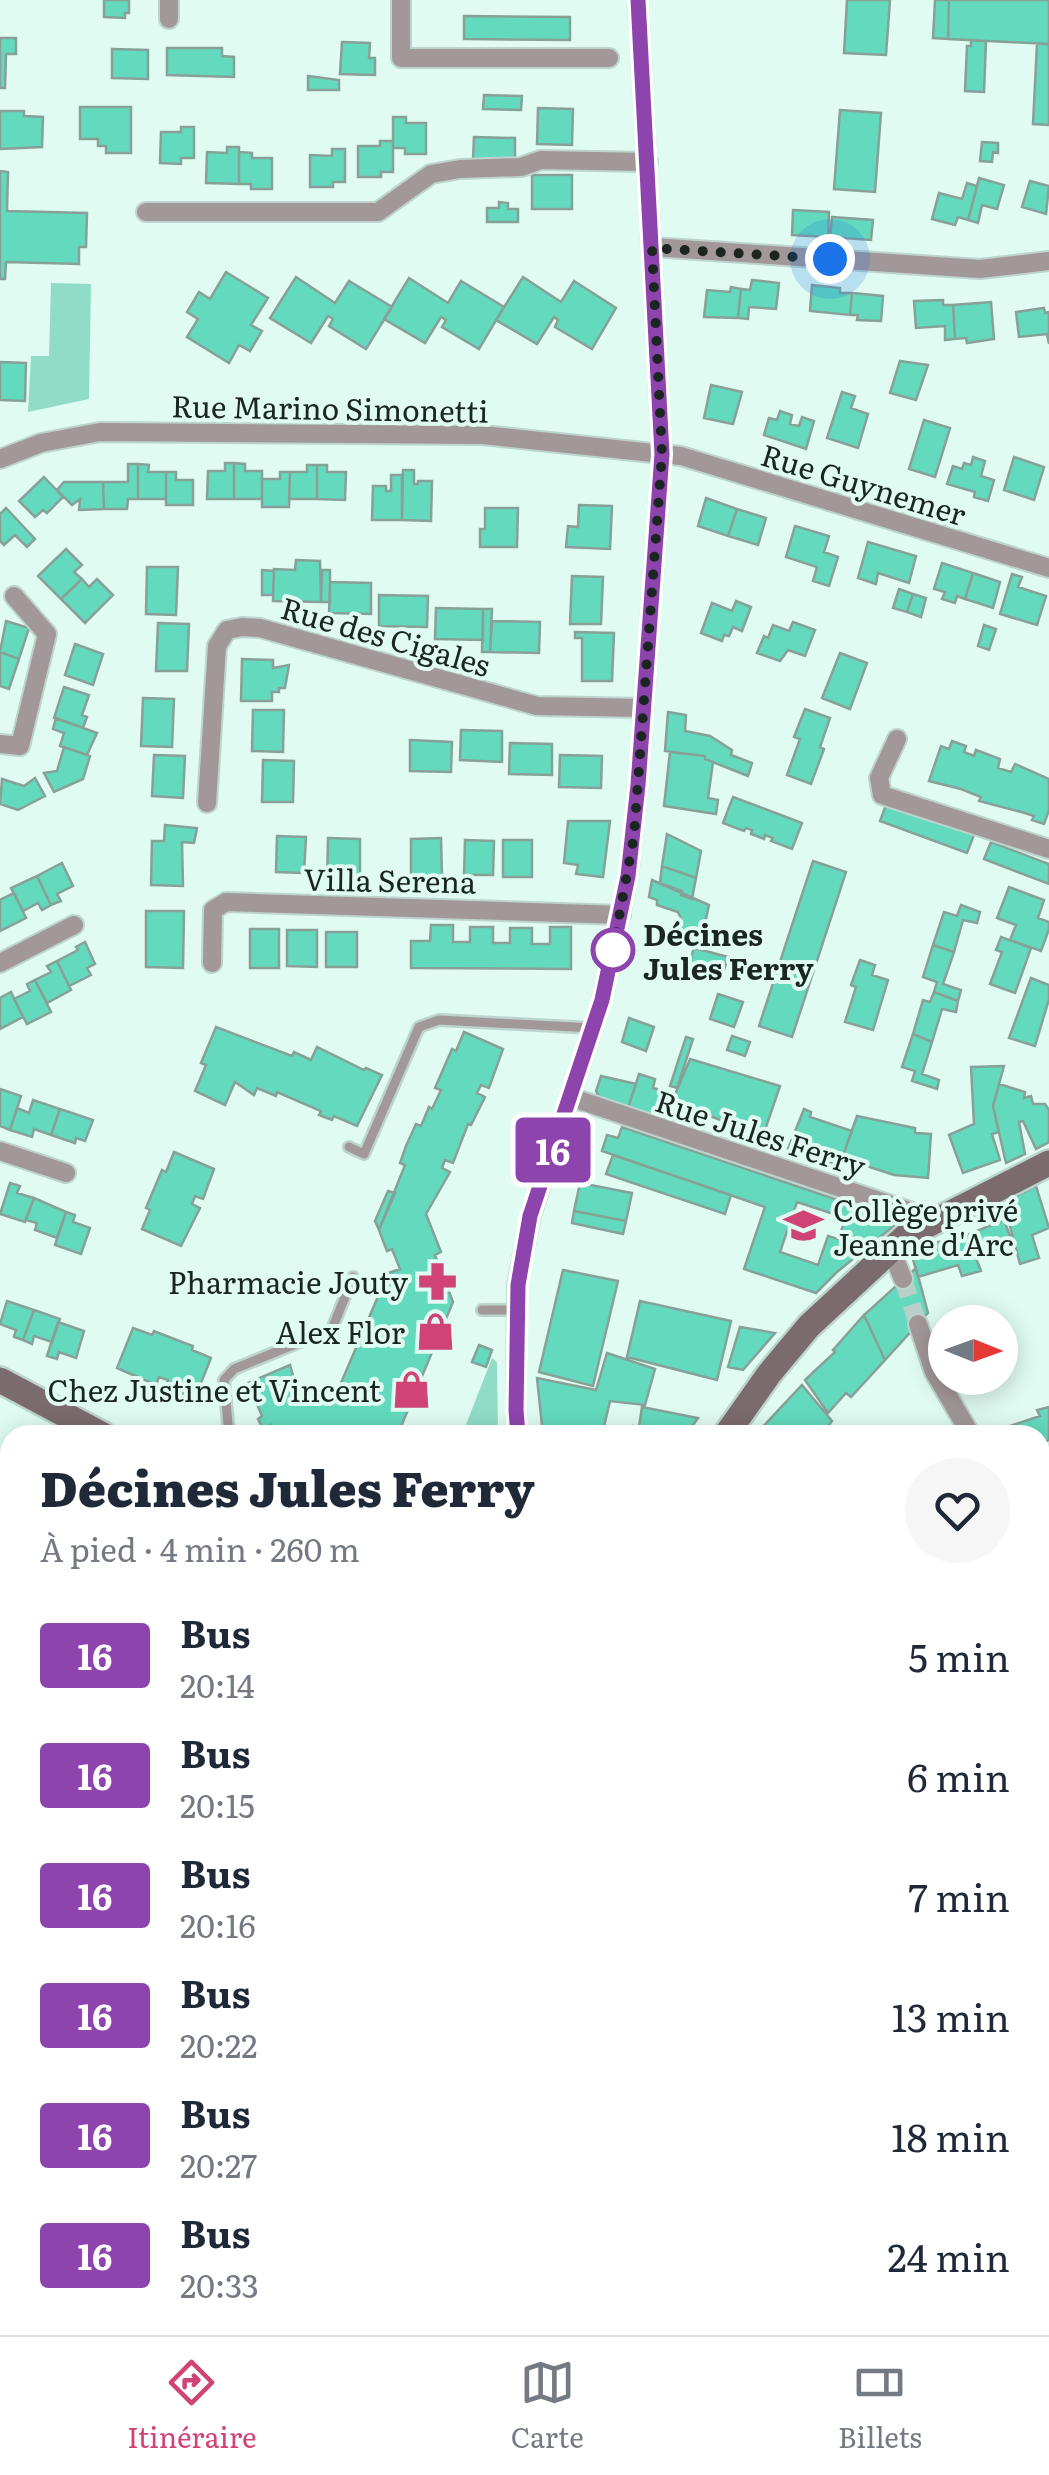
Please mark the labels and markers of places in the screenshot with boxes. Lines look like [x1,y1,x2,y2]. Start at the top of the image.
place label: Décines Jules Ferry [643,911,814,989]
marker: Décines Jules Ferry [592,929,634,971]
place label: Collège privé Jeanne d'Arc [833,1187,1018,1265]
school or university icon: Collège privé Jeanne d'Arc [782,1205,824,1247]
place label: Pharmacie Jouty [168,1259,409,1303]
pharmacy icon: Pharmacie Jouty [417,1260,459,1302]
place label: Alex Flor [276,1309,405,1353]
shop icon: Alex Flor [414,1310,456,1352]
place label: Chez Justine et Vincent [47,1367,381,1411]
shop icon: Chez Justine et Vincent [390,1368,432,1410]

